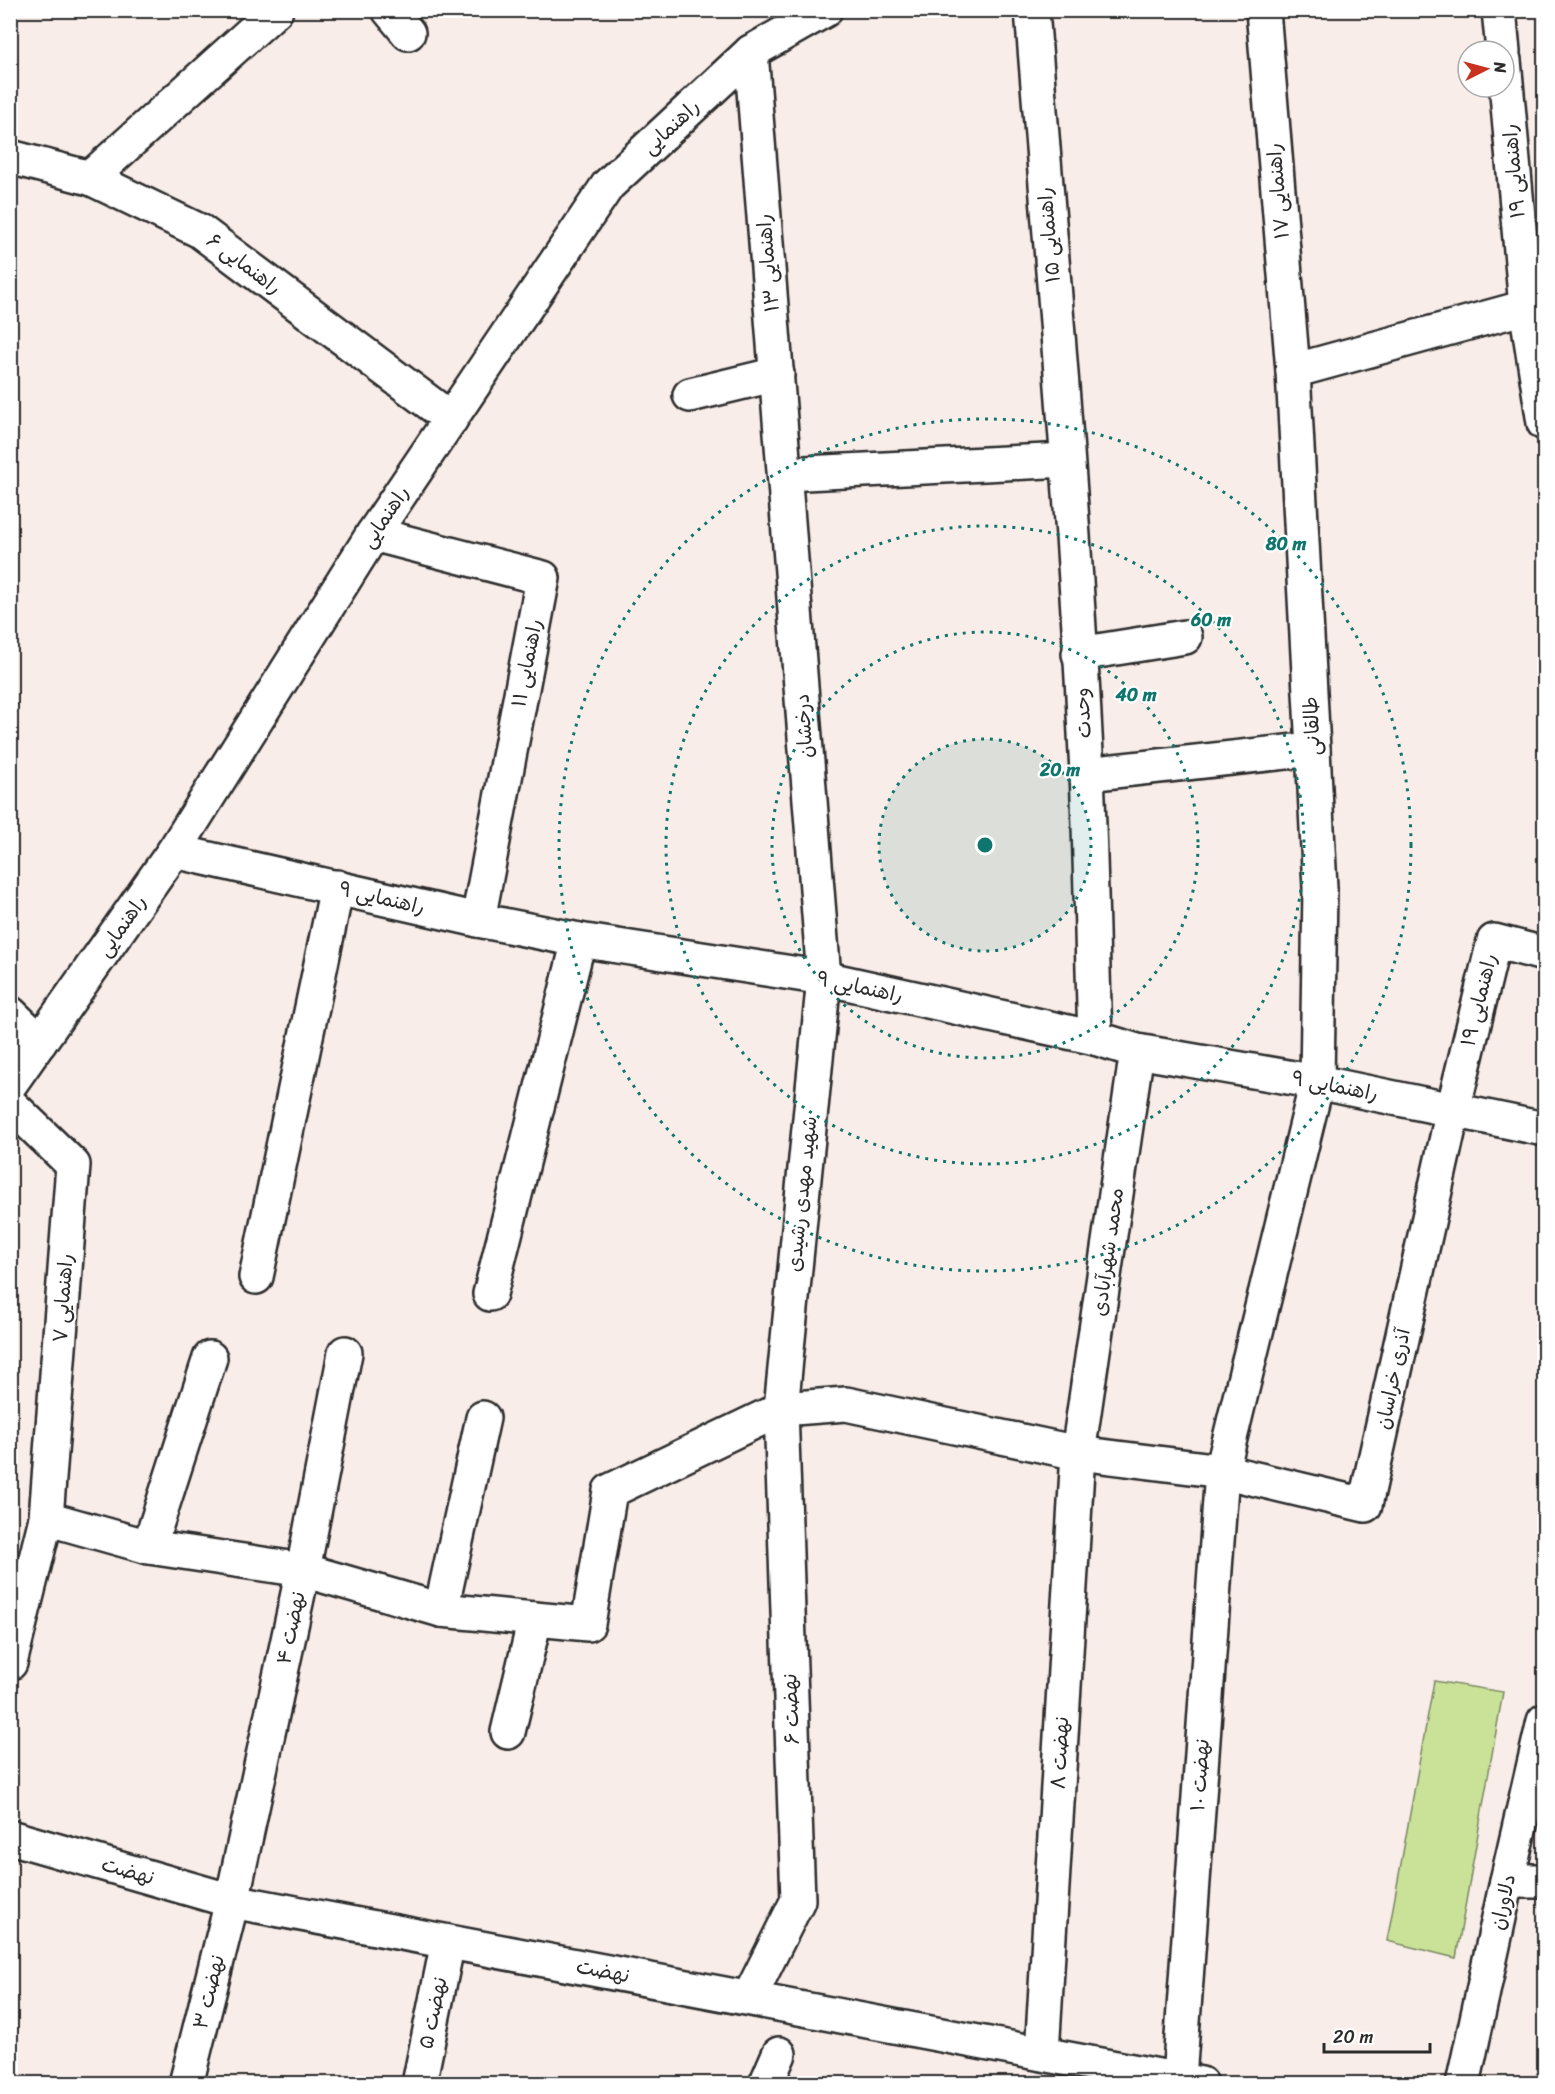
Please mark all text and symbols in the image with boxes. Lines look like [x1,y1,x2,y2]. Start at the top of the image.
north arrow [1456,39,1516,99]
text: N [1485,59,1516,75]
street label: راهنمایی [634,90,708,164]
street label: راهنمایی ۱۹ [1492,122,1536,220]
street label: راهنمایی ۱۷ [1256,141,1300,241]
street label: راهنمایی ۱۵ [1027,186,1071,284]
street label: راهنمایی ۱۳ [746,212,790,314]
street label: راهنمایی ۶ [199,224,289,304]
street label: راهنمایی [351,478,419,556]
text: 80 m [1265,528,1307,560]
text: 60 m [1190,604,1231,636]
street label: راهنمایی ۱۱ [501,616,553,710]
text: 40 m [1114,679,1157,711]
street label: وحدت [1064,687,1102,739]
street label: درخشان [784,693,824,759]
street label: طالقانی [1293,695,1331,757]
text: 20 m [1039,754,1080,786]
centre of rings [975,835,995,855]
street label: راهنمایی ۹ [335,871,429,925]
street label: راهنمایی [88,887,156,965]
street label: راهنمایی ۱۹ [1451,950,1507,1050]
street label: راهنمایی ۹ [814,961,906,1013]
street label: راهنمایی ۹ [1289,1060,1381,1112]
street label: شهید مهدی رشیدی [776,1114,828,1274]
street label: محمد شهرآبادی [1082,1186,1134,1318]
street label: راهنمایی ۷ [42,1252,84,1344]
street label: آذری خراسان [1365,1324,1421,1433]
street label: نهضت ۴ [266,1588,316,1668]
street label: نهضت ۶ [772,1673,810,1745]
street label: نهضت ۸ [1041,1716,1079,1790]
street label: نهضت ۱۰ [1180,1737,1220,1813]
street label: نهضت [97,1847,159,1895]
street label: دلاوران [1480,1871,1526,1933]
street label: نهضت [573,1949,633,1993]
street label: نهضت ۳ [183,1951,235,2033]
street label: نهضت ۵ [408,1974,458,2052]
scale bar [1324,2016,1430,2054]
text: 20 m [1333,2021,1373,2053]

